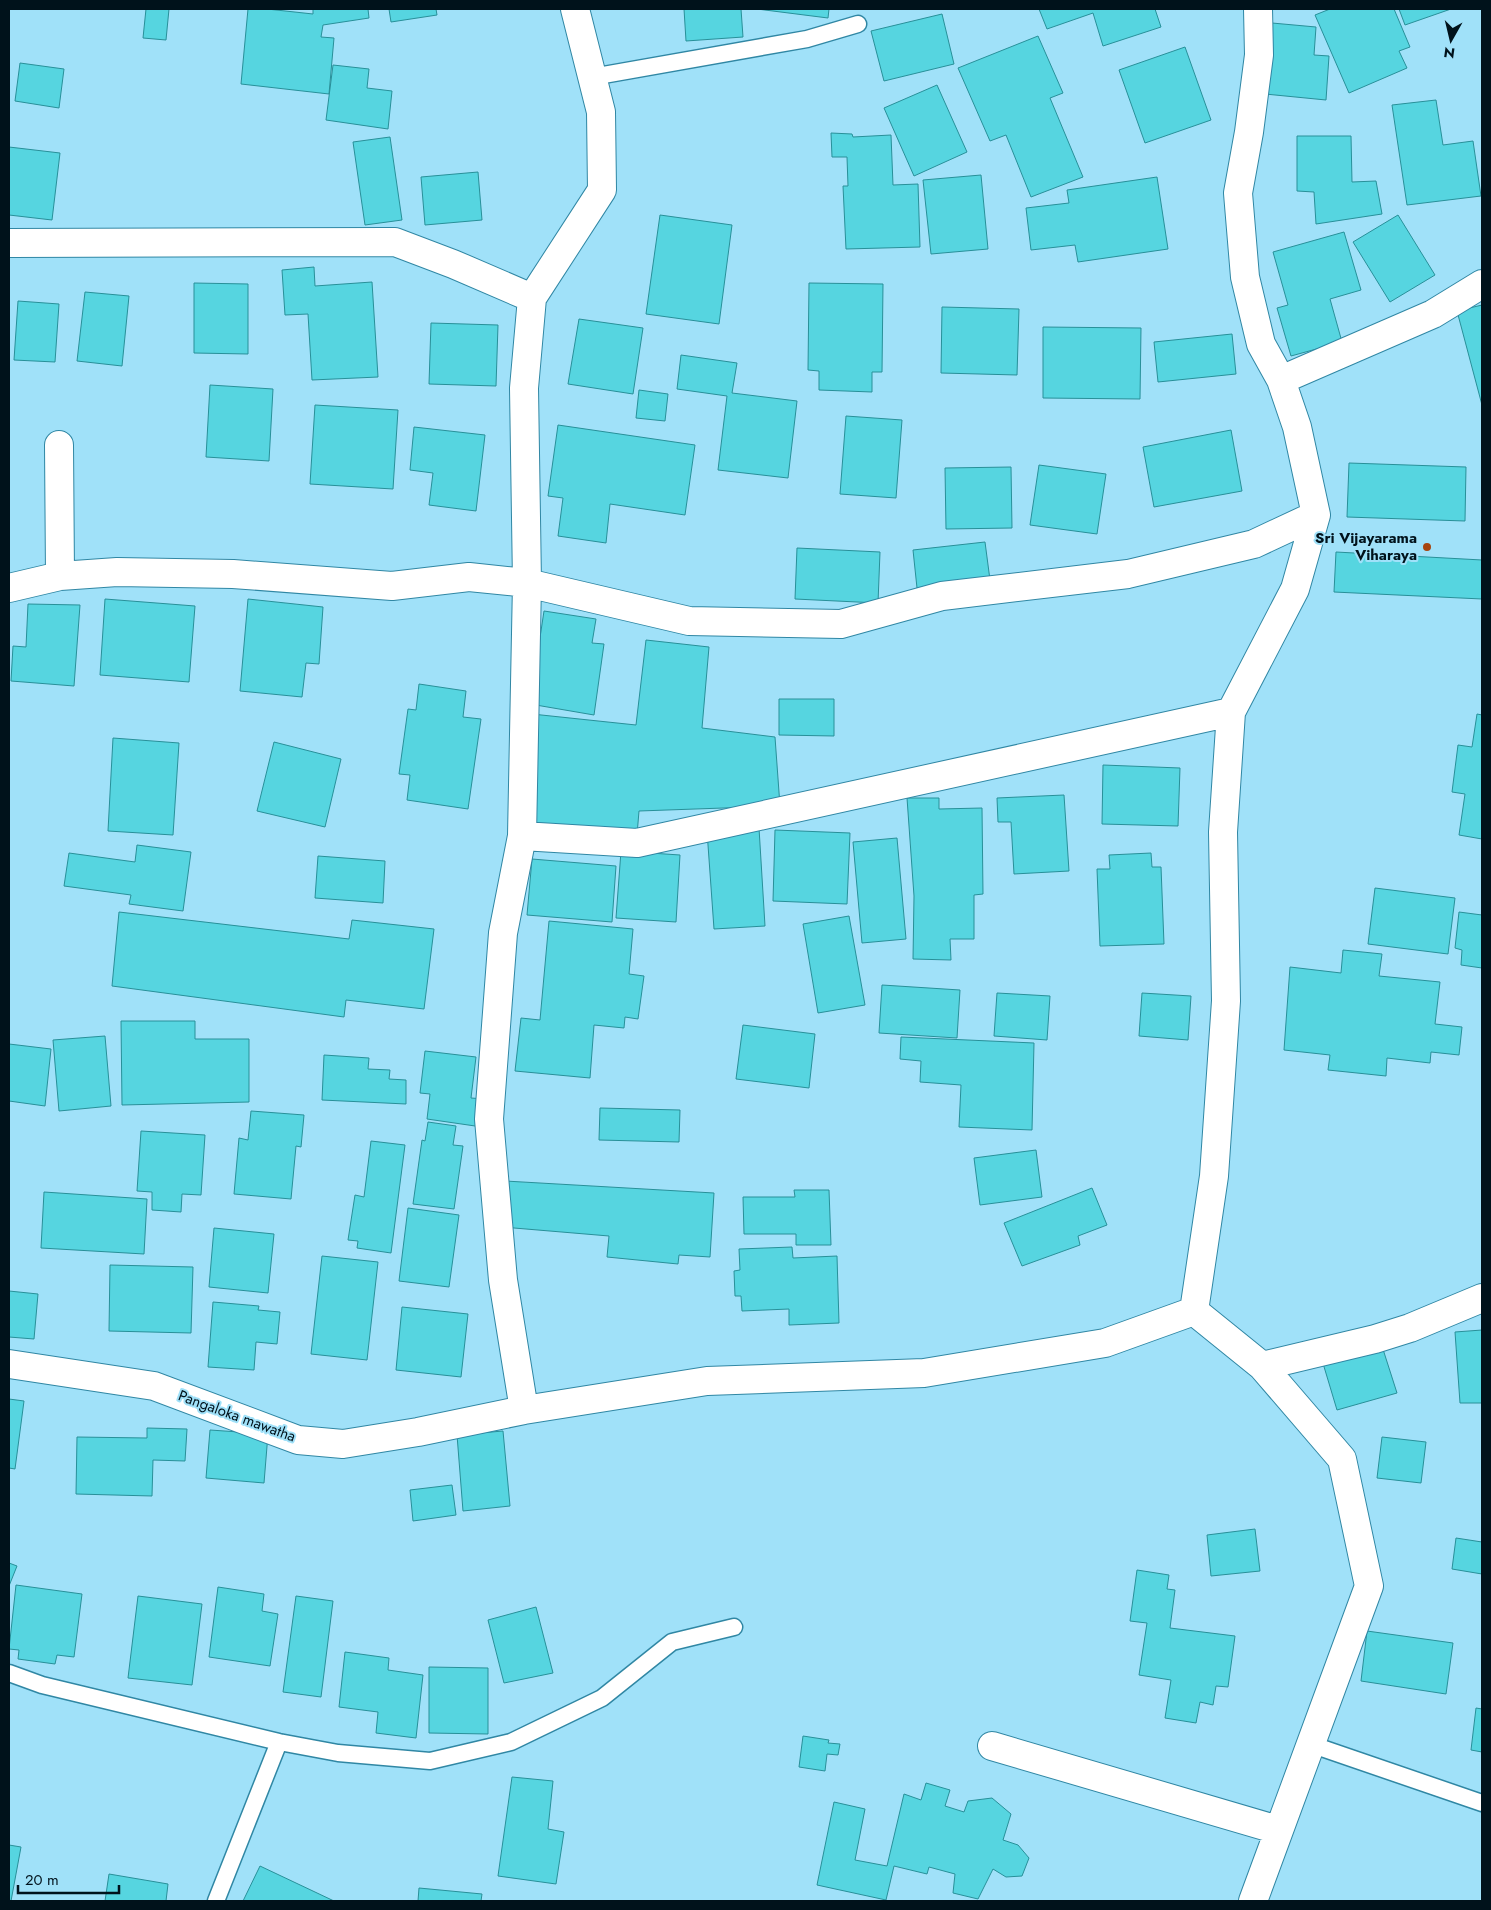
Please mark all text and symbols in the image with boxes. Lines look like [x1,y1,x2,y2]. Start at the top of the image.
north arrow [1426,15,1476,65]
text: N [1442,42,1456,64]
place label: Sri Vijayarama Viharaya [1315,527,1417,566]
marker: Sri Vijayarama Viharaya [1421,541,1433,553]
street label: Pangaloka mawatha [175,1385,299,1447]
scale bar [18,1862,119,1894]
text: 20 m [25,1869,59,1891]

